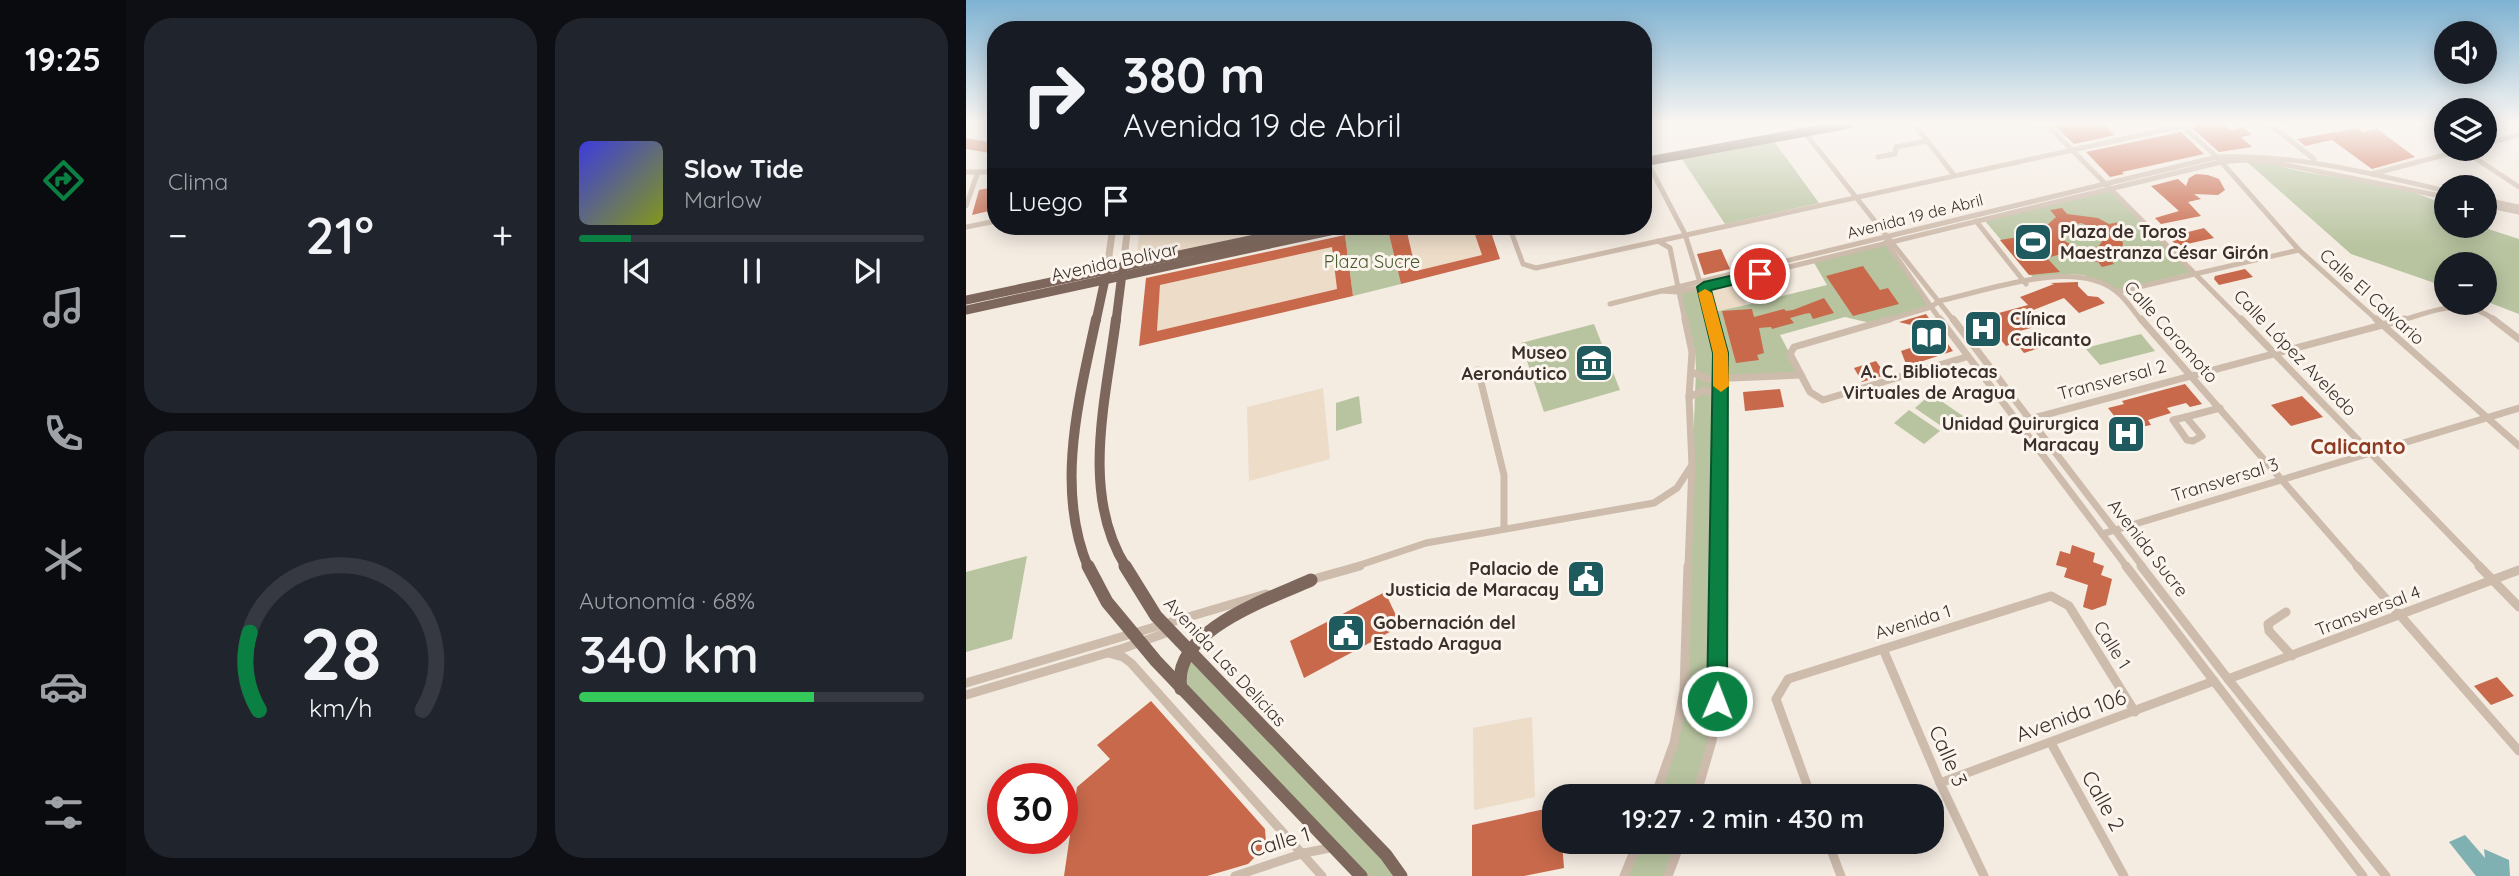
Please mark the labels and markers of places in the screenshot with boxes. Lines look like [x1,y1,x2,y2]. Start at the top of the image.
place label: Plaza de Toros Maestranza César Girón [2060,220,2269,264]
sports icon: Plaza de Toros Maestranza César Girón [2012,221,2054,263]
pin [1730,244,1790,304]
place label: Clínica Calicanto [2010,307,2092,351]
hospital icon: Clínica Calicanto [1962,308,2004,350]
library icon: A. C. Bibliotecas Virtuales de Aragua [1908,316,1950,358]
place label: Museo Aeronáutico [1462,341,1567,385]
museum icon: Museo Aeronáutico [1573,342,1615,384]
place label: A. C. Bibliotecas Virtuales de Aragua [1842,360,2016,404]
place label: Unidad Quirurgica Maracay [1942,412,2099,456]
hospital icon: Unidad Quirurgica Maracay [2105,413,2147,455]
place label: Palacio de Justicia de Maracay [1385,557,1559,601]
public building icon: Palacio de Justicia de Maracay [1565,558,1607,600]
place label: Gobernación del Estado Aragua [1373,611,1516,655]
public building icon: Gobernación del Estado Aragua [1325,612,1367,654]

